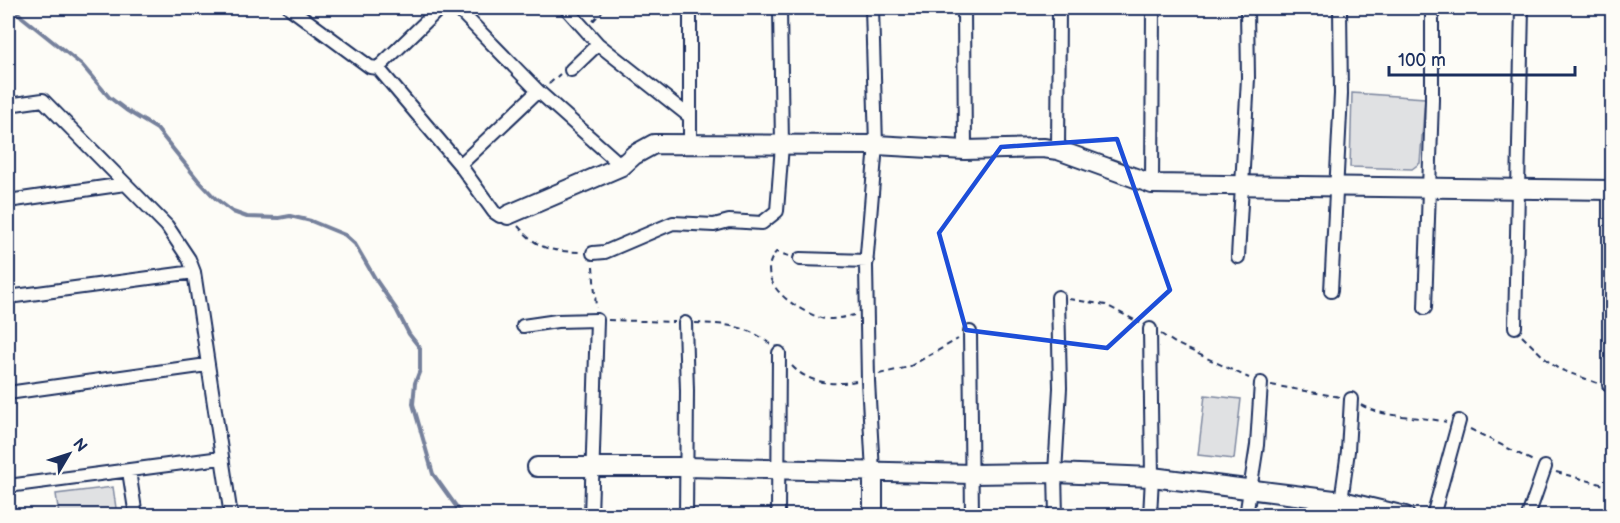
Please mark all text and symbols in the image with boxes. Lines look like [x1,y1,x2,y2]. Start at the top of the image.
scale bar [1389,39,1575,77]
text: 100 m [1398,50,1446,71]
north arrow [39,424,99,484]
text: N [68,435,91,456]

